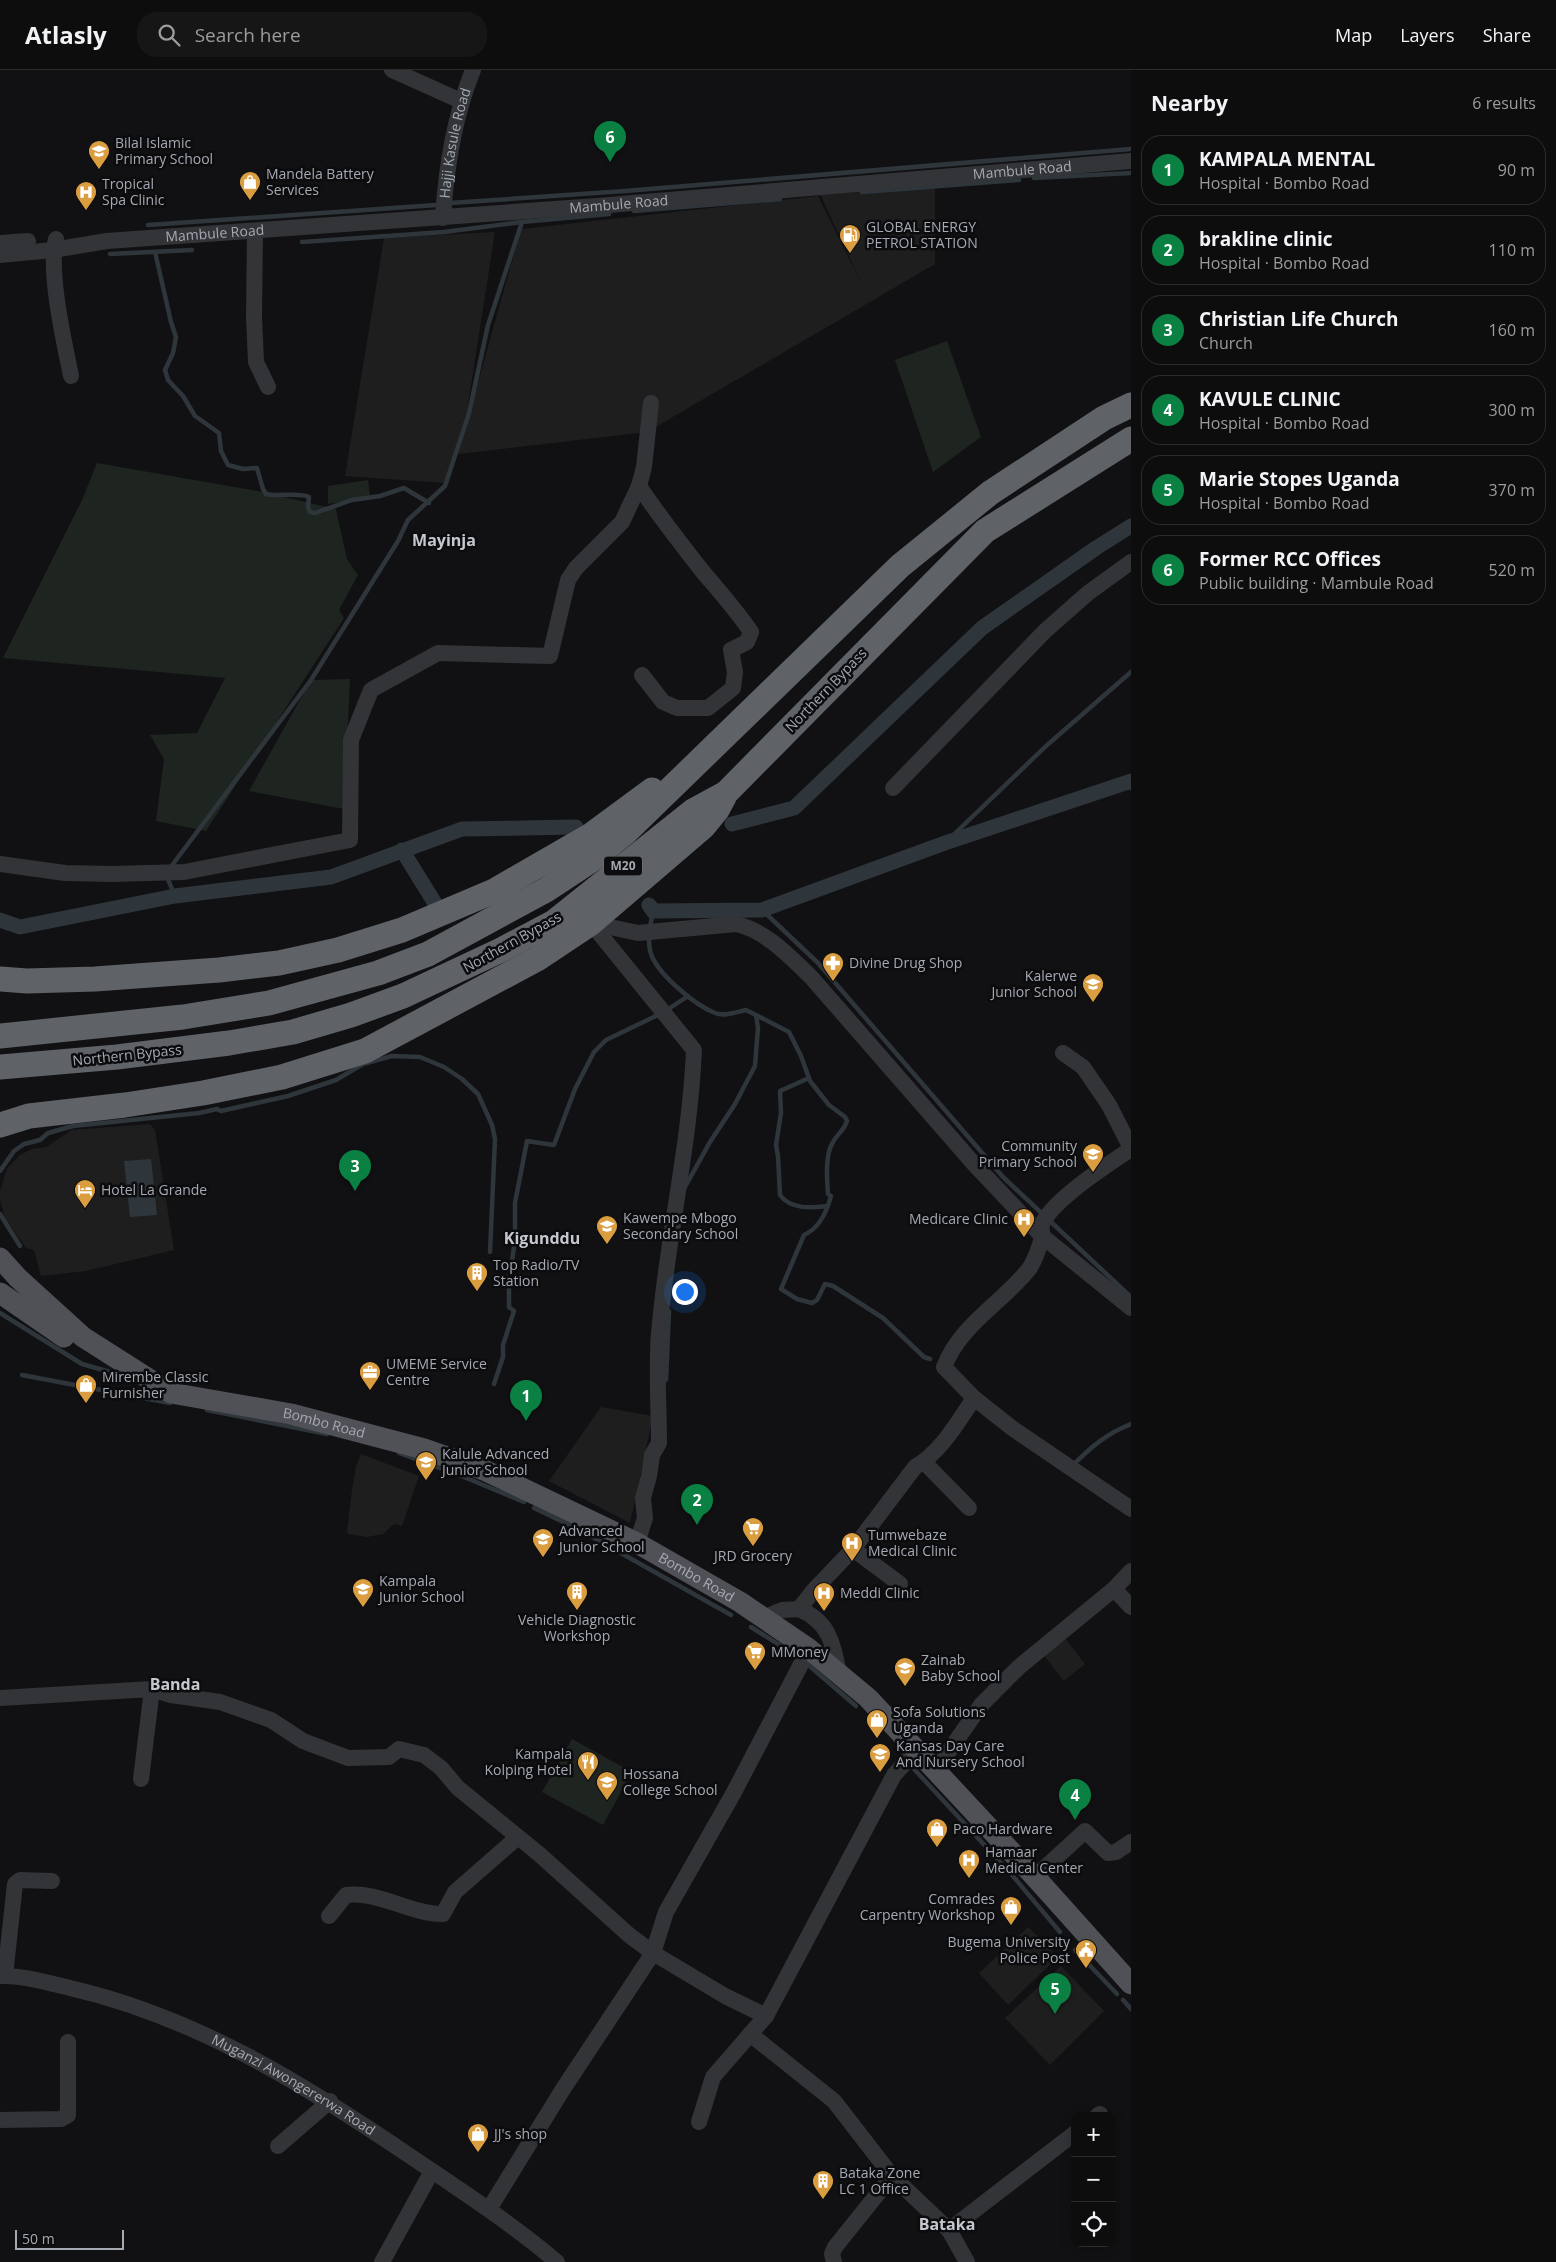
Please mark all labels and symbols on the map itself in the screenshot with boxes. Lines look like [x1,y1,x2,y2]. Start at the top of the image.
street label: Hajji Kasule Road [434,85,475,199]
pin: 6 [594,121,626,162]
place label: Bilal Islamic Primary School [115,133,213,168]
school or university icon: Bilal Islamic Primary School [87,139,111,170]
street label: Mambule Road [972,156,1072,183]
place label: Mandela Battery Services [266,164,375,199]
shop icon: Mandela Battery Services [238,170,262,201]
place label: Tropical Spa Clinic [102,174,165,209]
hospital icon: Tropical Spa Clinic [74,180,98,211]
street label: Mambule Road [569,190,669,217]
place label: GLOBAL ENERGY PETROL STATION [866,217,978,252]
street label: Mambule Road [165,220,265,246]
fuel station icon: GLOBAL ENERGY PETROL STATION [838,223,862,254]
district label: Mayinja [412,529,476,551]
street label: Northern Bypass [781,643,871,736]
road number: M20 [604,856,642,876]
street label: Northern Bypass [459,906,565,976]
pharmacy icon: Divine Drug Shop [821,951,845,982]
place label: Divine Drug Shop [849,953,962,972]
place label: Kalerwe Junior School [989,966,1077,1001]
school or university icon: Kalerwe Junior School [1081,972,1105,1003]
street label: Northern Bypass [71,1039,183,1070]
place label: Community Primary School [979,1136,1078,1171]
school or university icon: Community Primary School [1081,1142,1105,1173]
pin: 3 [339,1150,371,1191]
hotel icon: Hotel La Grande [73,1178,97,1209]
place label: Hotel La Grande [101,1180,207,1199]
hospital icon: Medicare Clinic [1012,1207,1036,1238]
place label: Kawempe Mbogo Secondary School [623,1208,738,1243]
place label: Medicare Clinic [909,1209,1008,1228]
school or university icon: Kawempe Mbogo Secondary School [595,1214,619,1245]
district label: Kigunddu [504,1227,580,1249]
place label: Top Radio/TV Station [493,1255,580,1290]
building icon: Top Radio/TV Station [465,1261,489,1292]
your location [672,1279,698,1305]
place label: UMEME Service Centre [386,1354,487,1389]
office icon: UMEME Service Centre [358,1360,382,1391]
place label: Mirembe Classic Furnisher [102,1367,209,1402]
shop icon: Mirembe Classic Furnisher [74,1373,98,1404]
pin: 1 [510,1380,542,1421]
street label: Bombo Road [281,1403,367,1442]
place label: Kalule Advanced Junior School [440,1444,549,1479]
school or university icon: Kalule Advanced Junior School [414,1450,438,1481]
pin: 2 [681,1484,713,1525]
supermarket icon: JRD Grocery [741,1516,765,1547]
place label: Advanced Junior School [557,1521,645,1556]
place label: Tumwebaze Medical Clinic [868,1525,957,1560]
school or university icon: Advanced Junior School [531,1527,555,1558]
hospital icon: Tumwebaze Medical Clinic [840,1531,864,1562]
place label: JRD Grocery [712,1546,793,1565]
street label: Bombo Road [655,1547,738,1606]
place label: Kampala Junior School [377,1571,465,1606]
school or university icon: Kampala Junior School [351,1577,375,1608]
building icon: Vehicle Diagnostic Workshop [565,1580,589,1611]
hospital icon: Meddi Clinic [812,1581,836,1612]
place label: Meddi Clinic [840,1583,920,1602]
place label: Vehicle Diagnostic Workshop [518,1610,636,1645]
supermarket icon: MMoney [743,1640,767,1671]
place label: MMoney [771,1642,829,1661]
place label: Zainab Baby School [921,1650,1000,1685]
school or university icon: Zainab Baby School [893,1656,917,1687]
district label: Banda [150,1673,200,1695]
place label: Sofa Solutions Uganda [893,1702,986,1737]
shop icon: Sofa Solutions Uganda [865,1708,889,1739]
place label: Kansas Day Care And Nursery School [896,1736,1025,1771]
school or university icon: Kansas Day Care And Nursery School [868,1742,892,1773]
place label: Kampala Kolping Hotel [484,1744,572,1779]
restaurant icon: Kampala Kolping Hotel [576,1750,600,1781]
place label: Hossana College School [623,1764,718,1799]
school or university icon: Hossana College School [595,1770,619,1801]
pin: 4 [1059,1779,1091,1820]
shop icon: Paco Hardware [925,1817,949,1848]
place label: Paco Hardware [953,1819,1053,1838]
place label: Hamaar Medical Center [985,1842,1083,1877]
hospital icon: Hamaar Medical Center [957,1848,981,1879]
place label: Comrades Carpentry Workshop [860,1889,995,1924]
shop icon: Comrades Carpentry Workshop [999,1895,1023,1926]
place label: Bugema University Police Post [947,1932,1071,1967]
public building icon: Bugema University Police Post [1074,1938,1098,1969]
pin: 5 [1039,1973,1071,2014]
street label: Muganzi Awongererwa Road [209,2029,379,2139]
shop icon: JJ's shop [466,2122,490,2153]
place label: JJ's shop [492,2124,547,2143]
place label: Bataka Zone LC 1 Office [839,2163,920,2198]
building icon: Bataka Zone LC 1 Office [811,2169,835,2200]
district label: Bataka [919,2213,975,2235]
scale bar [15,2227,124,2250]

